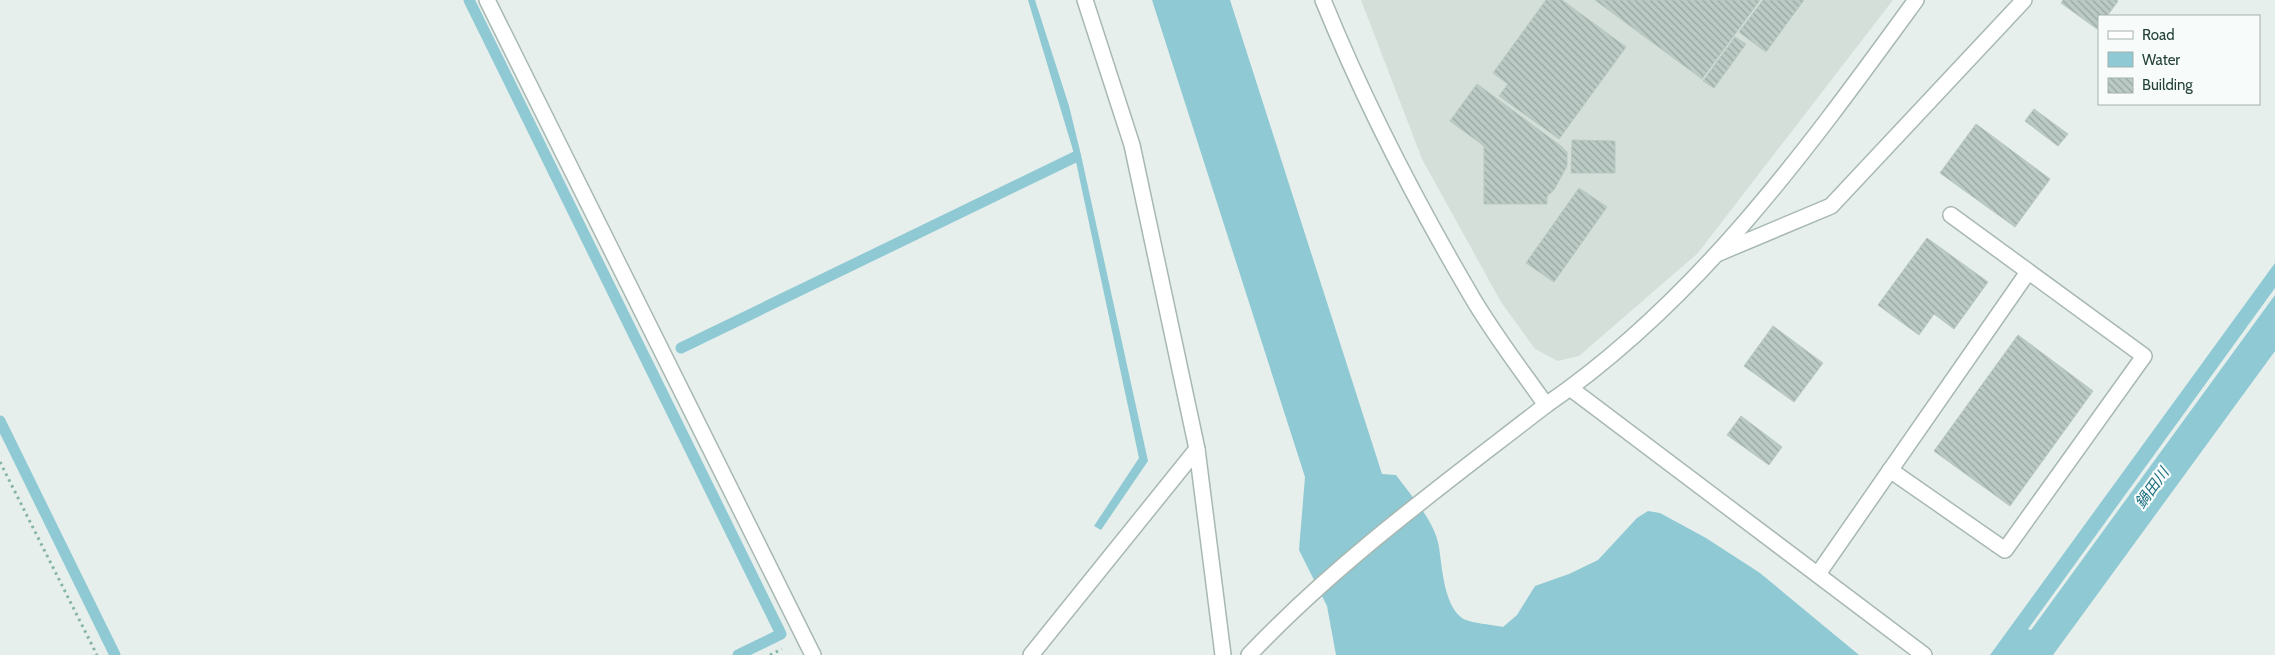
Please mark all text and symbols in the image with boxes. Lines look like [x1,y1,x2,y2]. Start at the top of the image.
legend [2098,15,2260,105]
text: Road [2142,26,2175,44]
text: Water [2142,51,2180,69]
text: Building [2142,76,2193,94]
water label: 鍋田川 [2131,463,2174,511]

